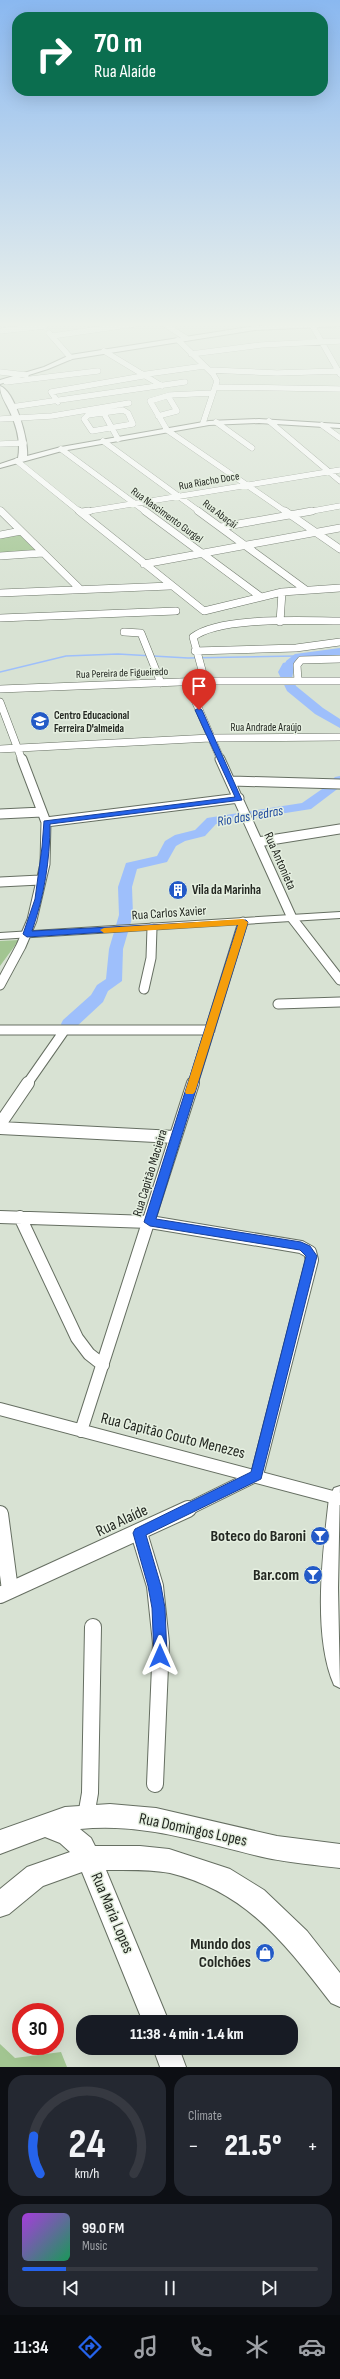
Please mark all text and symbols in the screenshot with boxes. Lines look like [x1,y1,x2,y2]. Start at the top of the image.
text: 70 m [94,27,142,60]
icon: right [28,28,80,80]
text: Rua Alaíde [94,61,156,82]
street label: Rua Riacho Doce [178,469,240,493]
street label: Rua Nascimento Gurgel [129,485,205,545]
street label: Rua Abaçái [200,497,240,531]
street label: Rua Pereira de Figueiredo [76,665,169,681]
pin [182,669,216,710]
icon: arrive [188,675,210,697]
place label: Centro Educacional Ferreira D'almeida [54,709,129,735]
school or university icon: Centro Educacional Ferreira D'almeida [29,710,51,732]
street label: Rua Andrade Araújo [230,721,302,734]
water label: Rio das Pedras [216,802,284,830]
street label: Rua Antonieta [260,830,300,892]
building icon: Vila da Marinha [167,879,189,901]
place label: Vila da Marinha [192,882,261,898]
street label: Rua Carlos Xavier [131,902,207,924]
street label: Rua Capitão Macieira [129,1127,171,1219]
street label: Rua Capitão Couto Menezes [99,1409,247,1463]
street label: Rua Alaíde [93,1501,151,1541]
bar icon: Boteco do Baroni [309,1525,331,1547]
place label: Boteco do Baroni [210,1527,306,1546]
bar icon: Bar.com [302,1564,324,1586]
place label: Bar.com [253,1566,299,1585]
position arrow [139,1635,181,1677]
street label: Rua Domingos Lopes [137,1809,249,1851]
street label: Rua Maria Lopes [86,1870,138,1956]
place label: Mundo dos Colchões [190,1935,251,1972]
shop icon: Mundo dos Colchões [254,1942,276,1964]
speed limit sign: 30 [12,2003,64,2055]
text: 11:38 · 4 min · 1.4 km [130,2025,244,2044]
text: Climate [188,2108,222,2124]
text: 24 [68,2119,106,2168]
text: 21.5° [224,2128,282,2164]
text: − [188,2133,199,2160]
text: + [307,2133,318,2160]
text: km/h [75,2164,99,2181]
text: 99.0 FM [82,2219,124,2238]
text: Music [82,2238,107,2254]
icon: previous [60,2277,82,2299]
icon: pause [159,2277,181,2299]
icon: next [258,2277,280,2299]
icon: directions [76,2333,104,2361]
icon: music [132,2333,160,2361]
icon: phone [187,2333,215,2361]
icon: climate [243,2333,271,2361]
icon: car [298,2333,326,2361]
text: 11:34 [14,2337,48,2358]

